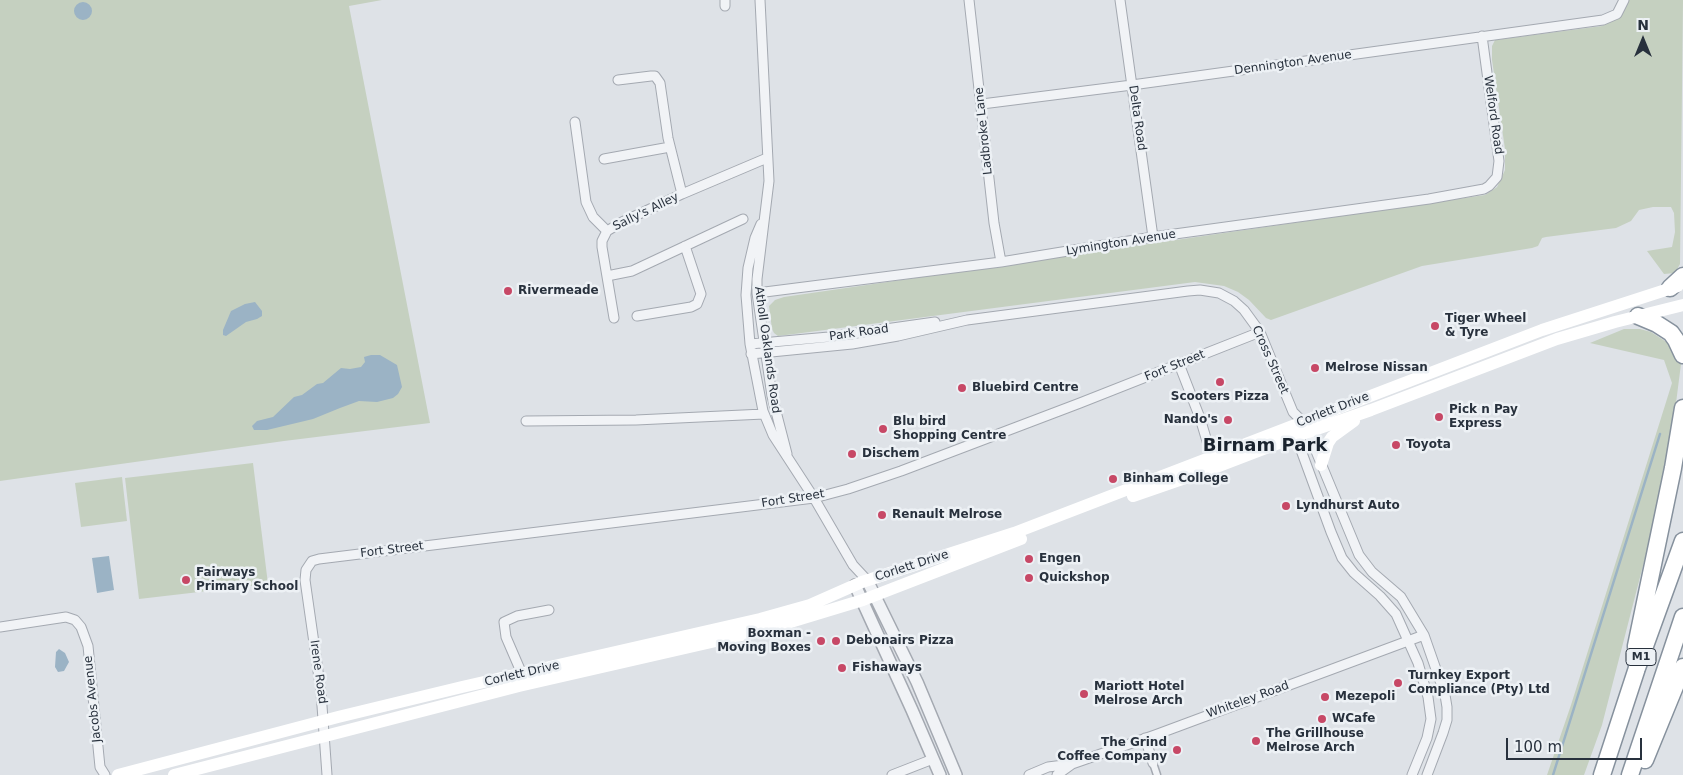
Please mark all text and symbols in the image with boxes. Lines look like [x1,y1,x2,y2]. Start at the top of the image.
north arrow [1618,15,1668,65]
text: N [1637,17,1649,33]
street label: Dennington Avenue [1233,48,1353,78]
street label: Welford Road [1480,75,1506,155]
street label: Delta Road [1125,84,1149,152]
street label: Ladbroke Lane [972,86,996,176]
street label: Sally's Alley [611,190,681,234]
street label: Lymington Avenue [1065,227,1177,259]
place label: Rivermeade [518,284,599,298]
marker: Rivermeade [502,285,514,297]
street label: Atholl Oaklands Road [751,286,783,414]
place label: Tiger Wheel & Tyre [1445,312,1526,340]
marker: Tiger Wheel & Tyre [1429,320,1441,332]
street label: Park Road [828,322,890,344]
street label: Cross Street [1249,324,1291,396]
street label: Fort Street [1143,347,1207,385]
place label: Melrose Nissan [1325,361,1428,375]
marker: Melrose Nissan [1309,362,1321,374]
marker: Scooters Pizza [1214,376,1226,388]
place label: Bluebird Centre [972,381,1079,395]
marker: Bluebird Centre [956,382,968,394]
place label: Scooters Pizza [1171,390,1269,404]
street label: Corlett Drive [1295,390,1371,430]
place label: Pick n Pay Express [1449,403,1518,431]
marker: Pick n Pay Express [1433,411,1445,423]
place label: Nando's [1164,413,1218,427]
marker: Nando's [1222,414,1234,426]
place label: Blu bird Shopping Centre [893,415,1006,443]
marker: Blu bird Shopping Centre [877,423,889,435]
district label: Birnam Park [1203,435,1327,457]
place label: Toyota [1406,438,1451,452]
marker: Toyota [1390,439,1402,451]
place label: Dischem [862,447,920,461]
marker: Dischem [846,448,858,460]
place label: Binham College [1123,472,1228,486]
marker: Binham College [1107,473,1119,485]
street label: Fort Street [760,487,826,511]
place label: Lyndhurst Auto [1296,499,1400,513]
marker: Lyndhurst Auto [1280,500,1292,512]
place label: Renault Melrose [892,508,1002,522]
marker: Renault Melrose [876,509,888,521]
street label: Fort Street [359,539,425,561]
street label: Corlett Drive [873,547,951,585]
place label: Engen [1039,552,1081,566]
marker: Engen [1023,553,1035,565]
place label: Fairways Primary School [196,566,298,594]
place label: Quickshop [1039,571,1109,585]
marker: Quickshop [1023,572,1035,584]
marker: Fairways Primary School [180,574,192,586]
place label: Boxman - Moving Boxes [717,627,811,655]
place label: Debonairs Pizza [846,634,954,648]
marker: Boxman - Moving Boxes [815,635,827,647]
marker: Debonairs Pizza [830,635,842,647]
street label: Irene Road [306,639,330,705]
road number: M1 [1626,649,1656,666]
street label: Jacobs Avenue [81,655,105,743]
street label: Corlett Drive [483,658,561,690]
place label: Fishaways [852,661,922,675]
marker: Fishaways [836,662,848,674]
place label: Turnkey Export Compliance (Pty) Ltd [1408,669,1550,697]
marker: Turnkey Export Compliance (Pty) Ltd [1392,677,1404,689]
street label: Whiteley Road [1205,678,1291,722]
place label: Mariott Hotel Melrose Arch [1094,680,1184,708]
marker: Mariott Hotel Melrose Arch [1078,688,1090,700]
place label: Mezepoli [1335,690,1395,704]
marker: Mezepoli [1319,691,1331,703]
place label: WCafe [1332,712,1375,726]
marker: WCafe [1316,713,1328,725]
place label: The Grillhouse Melrose Arch [1266,727,1364,755]
scale bar [1508,728,1644,760]
marker: The Grillhouse Melrose Arch [1250,735,1262,747]
place label: The Grind Coffee Company [1057,736,1167,764]
text: 100 m [1514,738,1562,756]
marker: The Grind Coffee Company [1171,744,1183,756]

